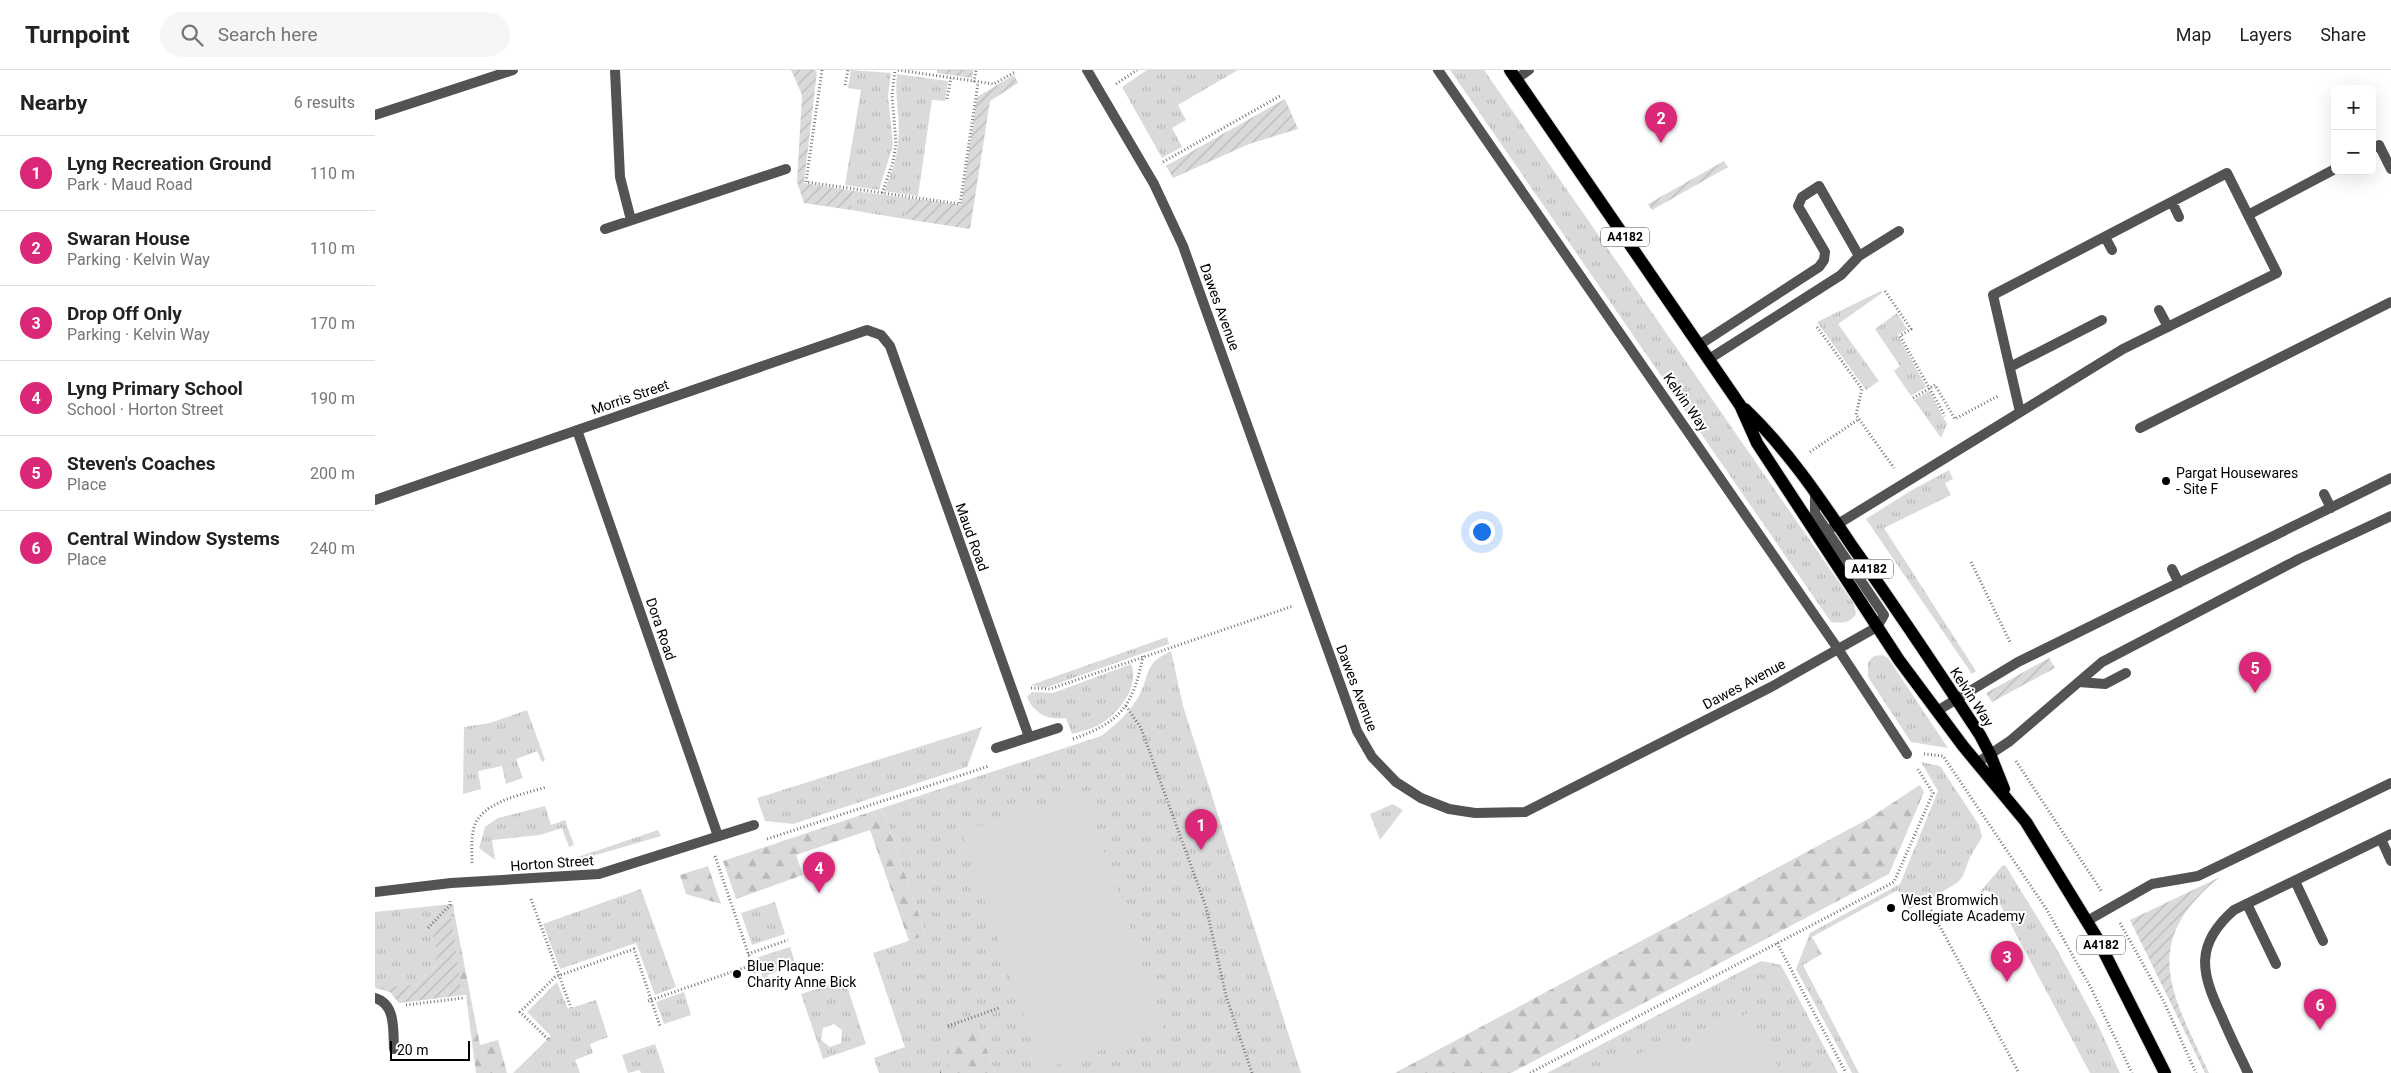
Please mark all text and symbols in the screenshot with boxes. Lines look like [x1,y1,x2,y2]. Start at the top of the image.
search box [160,12,510,57]
text: Turnpoint [25,21,130,49]
icon: search [178,21,206,49]
text: Search here [218,23,318,46]
text: Map [2176,24,2211,45]
text: Layers [2239,24,2292,45]
text: Share [2320,24,2366,45]
map controls [2331,85,2376,175]
button: + [2331,85,2376,130]
text: Nearby [20,91,87,115]
text: 6 results [294,93,355,112]
pin: 2 [1645,102,1677,143]
button: − [2331,130,2376,175]
text: Lyng Recreation Ground [67,152,271,175]
text: 1 [31,164,41,183]
text: 110 m [310,164,355,183]
text: Park · Maud Road [67,175,193,194]
text: Swaran House [67,227,190,250]
road number: A4182 [1601,228,1649,246]
text: 2 [31,239,41,258]
text: 110 m [310,239,355,258]
text: Parking · Kelvin Way [67,250,210,269]
street label: Dawes Avenue [1197,261,1243,353]
text: Drop Off Only [67,302,182,325]
text: 3 [31,314,41,333]
text: 170 m [310,314,355,333]
text: Parking · Kelvin Way [67,325,210,344]
street label: Kelvin Way [1660,370,1712,434]
street label: Morris Street [589,376,671,418]
text: Lyng Primary School [67,377,243,400]
text: 4 [31,389,41,408]
text: 190 m [310,389,355,408]
text: School · Horton Street [67,400,224,419]
text: Steven's Coaches [67,452,215,475]
text: 5 [31,464,41,483]
text: 200 m [310,464,355,483]
place label: Pargat Housewares - Site F [2176,465,2298,497]
text: Place [67,475,107,494]
marker: Pargat Housewares - Site F [2160,475,2172,487]
street label: Maud Road [952,501,992,573]
your location [1469,519,1495,545]
text: Central Window Systems [67,527,280,550]
text: 6 [31,539,41,558]
text: 240 m [310,539,355,558]
text: Place [67,550,107,569]
road number: A4182 [1845,559,1893,578]
street label: Dora Road [643,596,679,662]
street label: Dawes Avenue [1333,643,1381,733]
pin: 5 [2239,652,2271,693]
street label: Dawes Avenue [1700,656,1788,712]
street label: Kelvin Way [1947,664,1997,730]
pin: 1 [1185,809,1217,850]
street label: Horton Street [510,852,595,874]
pin: 4 [803,852,835,893]
place label: West Bromwich Collegiate Academy [1901,892,2025,924]
marker: West Bromwich Collegiate Academy [1885,902,1897,914]
road number: A4182 [2077,936,2125,954]
pin: 3 [1991,941,2023,982]
place label: Blue Plaque: Charity Anne Bick [747,958,857,990]
marker: Blue Plaque: Charity Anne Bick [731,968,743,980]
pin: 6 [2304,989,2336,1030]
scale bar [390,1038,470,1061]
text: 20 m [397,1042,429,1058]

